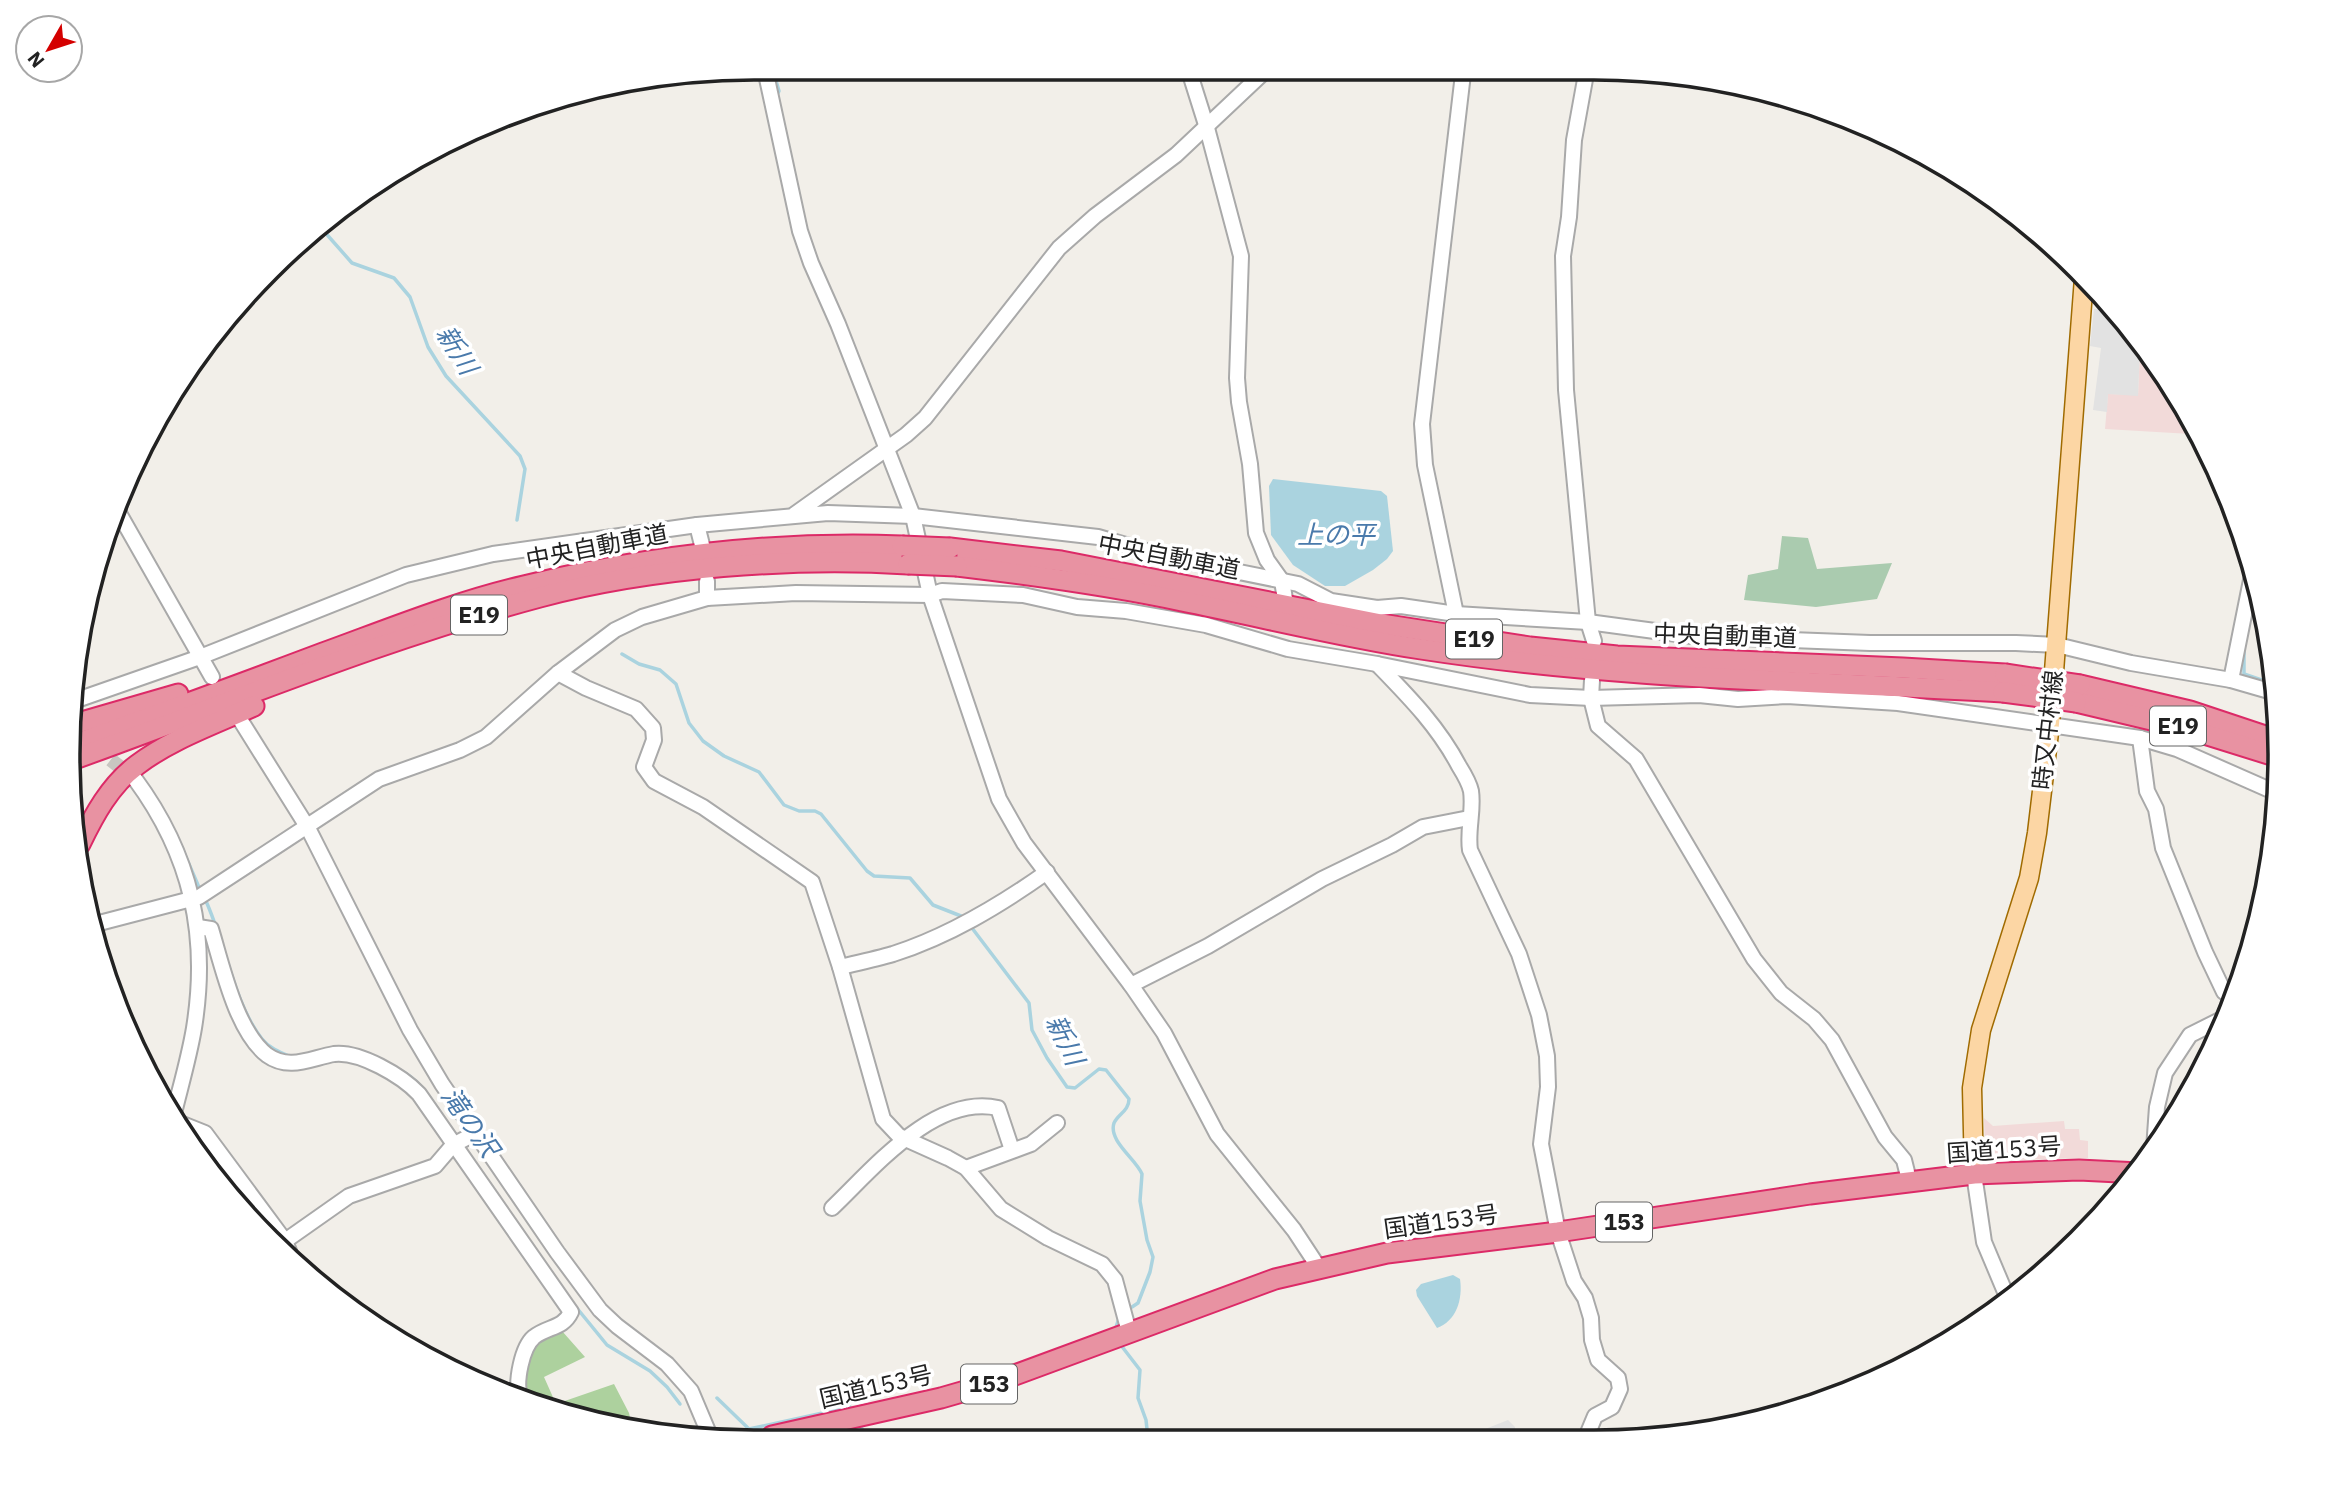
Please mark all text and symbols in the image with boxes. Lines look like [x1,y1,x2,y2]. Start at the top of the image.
north arrow [14,14,84,84]
text: N [22,47,49,73]
water label: 新川 [430,318,488,383]
street label: 中央自動車道 [523,517,671,575]
water label: 上の平 [1297,517,1378,551]
street label: 中央自動車道 [1095,527,1243,585]
road number: E19 [451,596,507,635]
street label: 中央自動車道 [1653,616,1798,654]
road number: E19 [1446,620,1502,659]
street label: 時又中村線 [2025,669,2069,791]
road number: E19 [2150,706,2206,746]
water label: 新川 [1039,1009,1094,1073]
water label: 滝の沢 [435,1080,509,1166]
street label: 国道153号 [1945,1129,2063,1169]
street label: 国道153号 [1382,1197,1500,1245]
road number: 153 [1596,1203,1652,1242]
street label: 国道153号 [816,1357,935,1415]
road number: 153 [961,1364,1017,1404]

